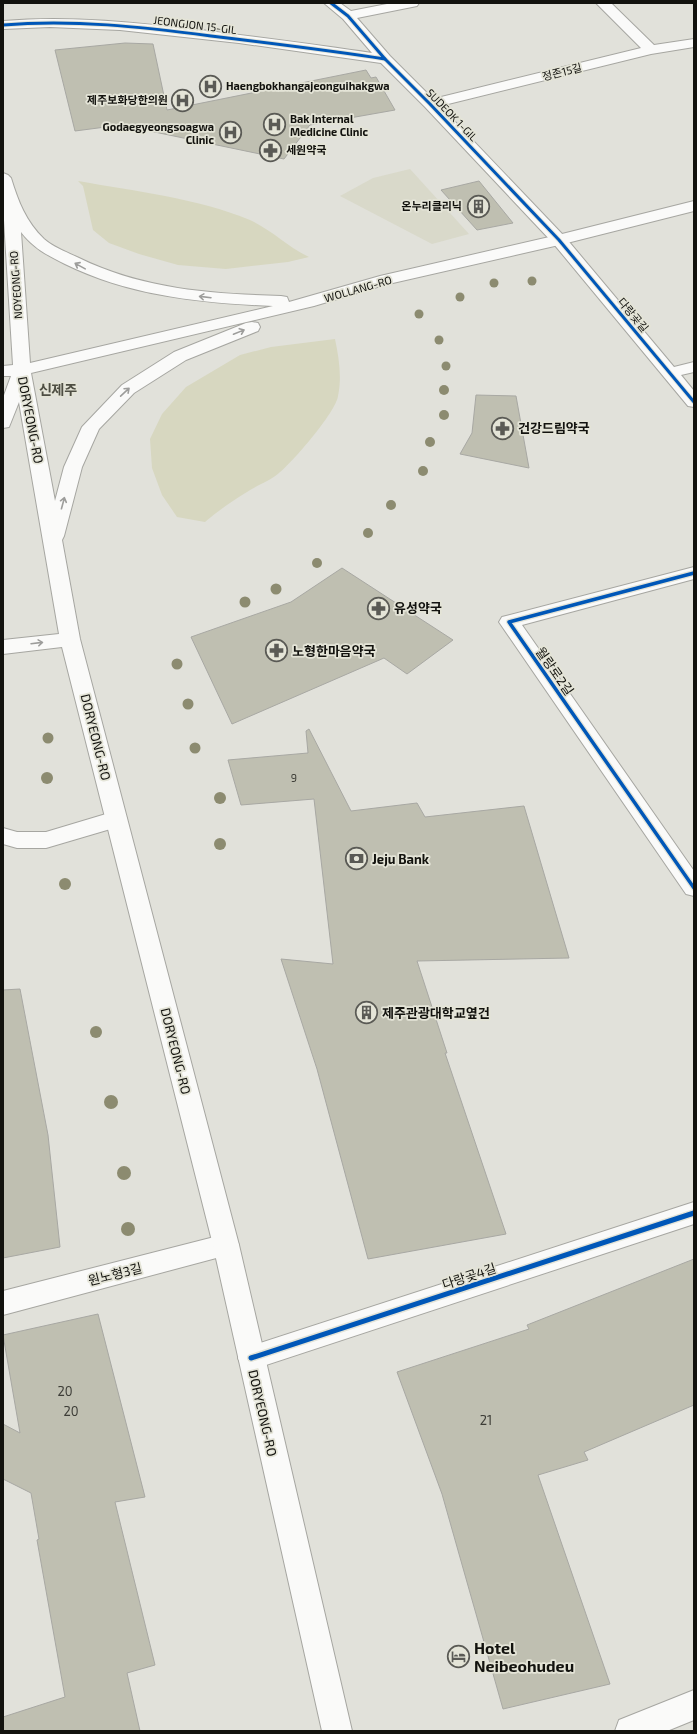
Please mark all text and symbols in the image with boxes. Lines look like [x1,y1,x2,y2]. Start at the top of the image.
street label: JEONGJON 15-GIL [153,13,238,36]
street label: 정존15길 [541,60,583,83]
hospital icon: Haengbokhangajeonguihakgwa [198,73,224,99]
place label: Haengbokhangajeonguihakgwa [226,79,390,93]
street label: SUDEOK 1-GIL [424,86,481,144]
hospital icon: 제주보화당한의원 [170,87,196,113]
place label: 제주보화당한의원 [87,93,168,106]
hospital icon: Bak Internal Medicine Clinic [261,112,287,138]
place label: Bak Internal Medicine Clinic [290,112,368,138]
place label: Godaegyeongsoagwa Clinic [103,120,214,146]
hospital icon: Godaegyeongsoagwa Clinic [217,120,243,146]
pharmacy icon: 세원약국 [258,137,284,163]
place label: 세원약국 [286,143,326,156]
building icon: 온누리클리닉 [465,193,491,219]
place label: 온누리클리닉 [401,199,462,212]
street label: NOYEONG-RO [7,250,24,320]
one-way arrow [74,262,86,269]
street label: WOLLANG-RO [323,273,393,304]
one-way arrow [199,293,212,301]
street label: 다랑곶길 [615,295,651,334]
one-way arrow [233,328,245,335]
street label: DORYEONG-RO [15,375,47,465]
district label: 신제주 [39,381,77,398]
one-way arrow [120,387,130,397]
pharmacy icon: 건강드림약국 [489,415,515,441]
place label: 건강드림약국 [518,420,590,436]
one-way arrow [60,497,68,510]
pharmacy icon: 유성약국 [365,595,391,621]
place label: 유성약국 [394,600,442,616]
pharmacy icon: 노형한마음약국 [264,638,290,664]
one-way arrow [30,639,43,647]
place label: 노형한마음약국 [292,643,376,659]
street label: 월랑로2길 [533,644,577,698]
street label: DORYEONG-RO [78,692,114,782]
house number: 9 [291,771,297,784]
bank icon: Jeju Bank [343,846,369,872]
place label: Jeju Bank [372,851,430,867]
building icon: 제주관광대학교옆건 [354,1000,380,1026]
place label: 제주관광대학교옆건 [382,1005,490,1021]
street label: DORYEONG-RO [158,1006,194,1096]
street label: 원노형3길 [86,1260,144,1288]
street label: 다랑곶4길 [440,1260,498,1292]
street label: DORYEONG-RO [245,1368,281,1458]
house number: 20 [57,1383,73,1399]
house number: 20 [63,1403,79,1419]
house number: 21 [480,1412,492,1428]
place label: Hotel Neibeohudeu [474,1638,574,1675]
hotel icon: Hotel Neibeohudeu [445,1644,471,1670]

